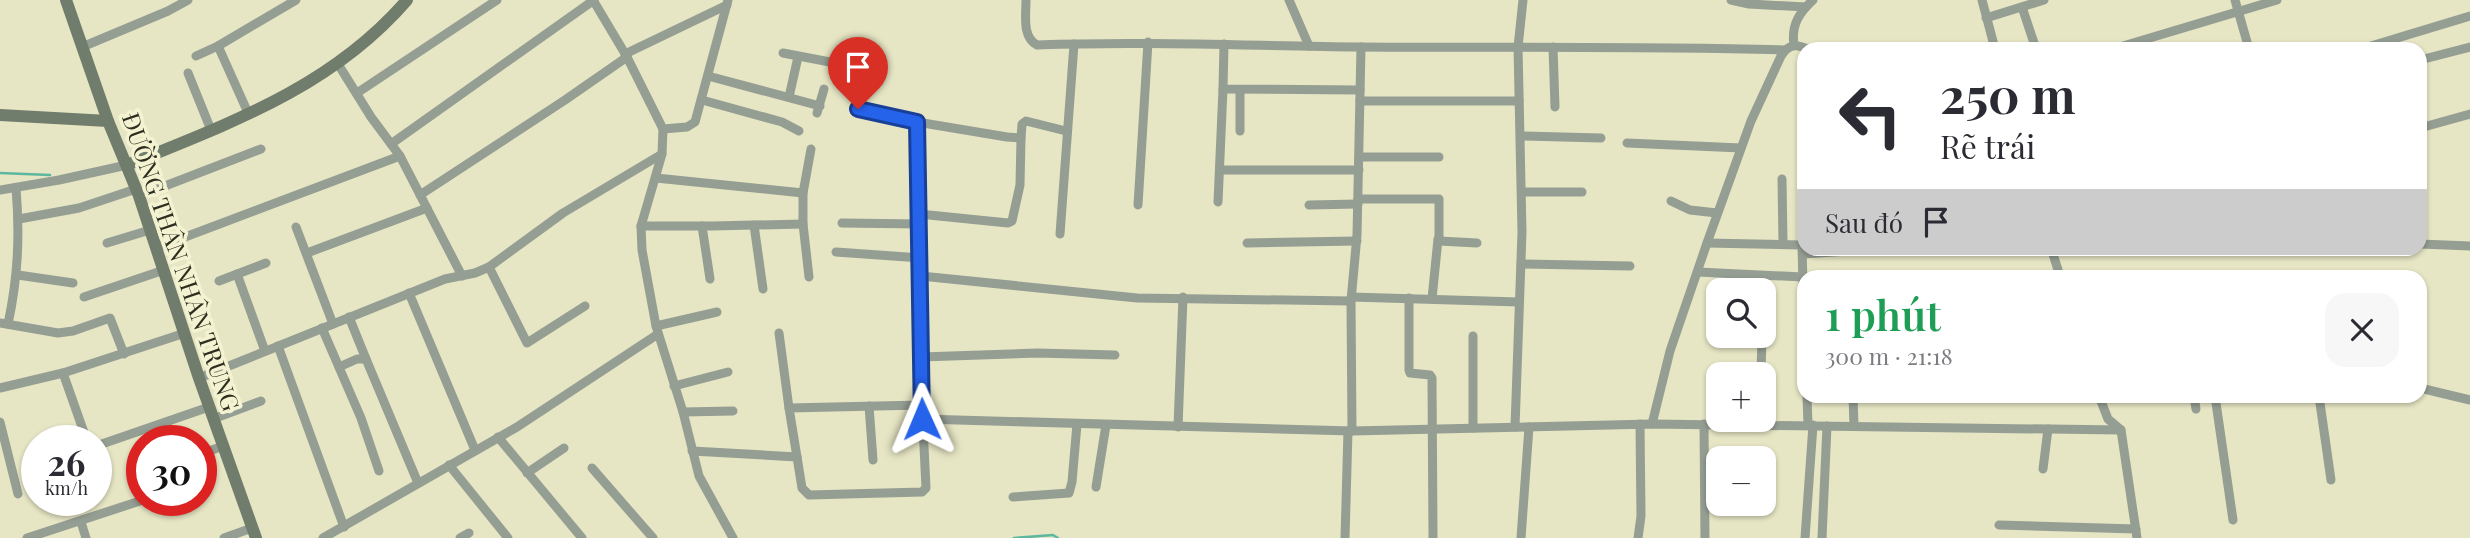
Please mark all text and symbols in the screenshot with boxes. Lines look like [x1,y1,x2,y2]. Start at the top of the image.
pin [828,37,888,109]
icon: arrive [839,48,877,86]
text: 250 m [1940,61,2076,126]
icon: left [1825,70,1916,161]
street label: ĐƯỜNG THÂN NHÂN TRUNG [116,108,248,415]
text: Rẽ trái [1940,124,2035,167]
icon: arrive [1917,203,1955,241]
text: Sau đó [1825,205,1903,240]
map controls [1706,278,1776,516]
button: search [1706,278,1776,348]
text: 1 phút [1825,286,1941,342]
button: close [2325,293,2399,367]
text: 300 m · 21:18 [1825,340,1953,371]
button: + [1706,362,1776,432]
position arrow [885,382,959,456]
speed limit sign: 30 [126,425,217,516]
text: 26 [48,438,85,485]
button: − [1706,446,1776,516]
text: km/h [45,476,88,500]

